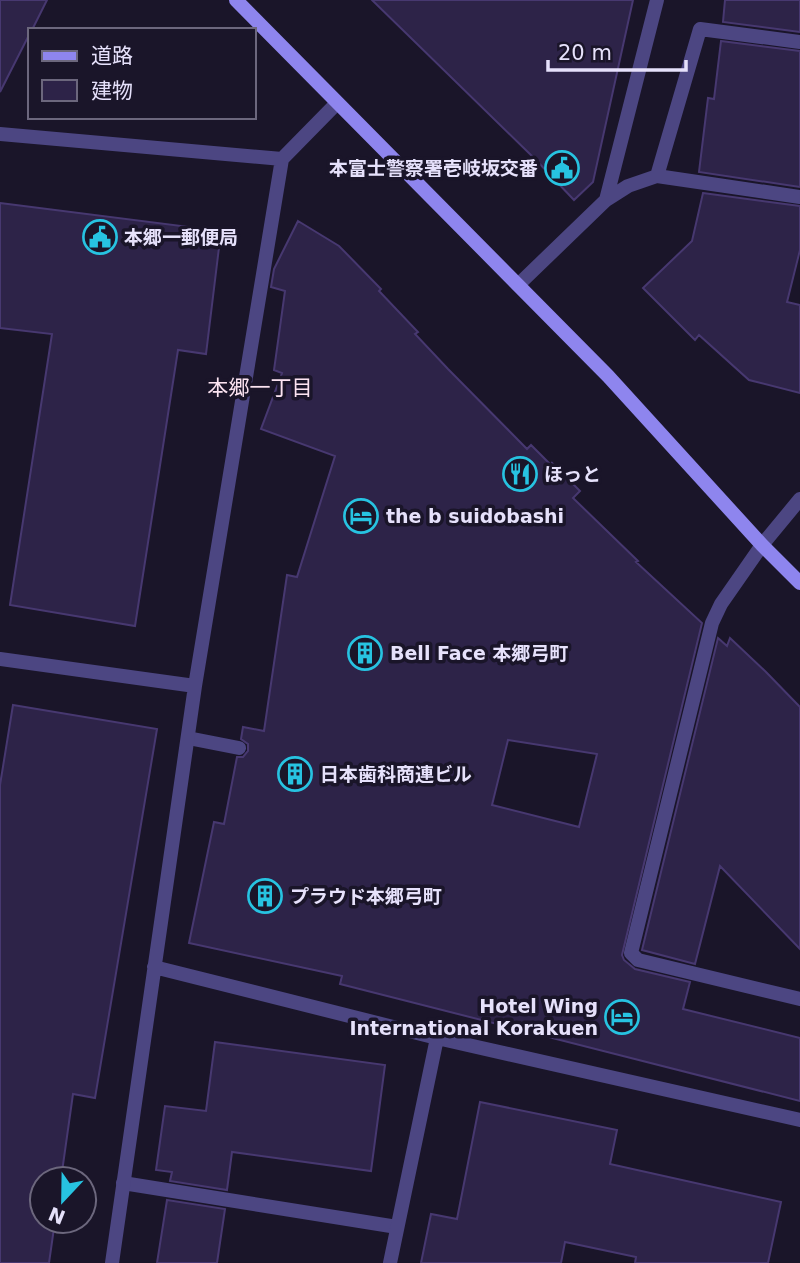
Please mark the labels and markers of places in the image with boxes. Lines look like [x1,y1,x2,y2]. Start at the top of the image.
public building icon: 本富士警察署壱岐坂交番 [543,149,581,187]
place label: 本富士警察署壱岐坂交番 [329,157,538,179]
public building icon: 本郷一郵便局 [81,218,119,256]
place label: 本郷一郵便局 [124,226,238,248]
restaurant icon: ほっと [501,455,539,493]
place label: ほっと [544,463,601,485]
hotel icon: the b suidobashi [342,497,380,535]
place label: the b suidobashi [386,505,564,527]
building icon: Bell Face 本郷弓町 [346,634,384,672]
place label: Bell Face 本郷弓町 [390,642,568,664]
building icon: 日本歯科商連ビル [276,755,314,793]
place label: 日本歯科商連ビル [320,763,472,785]
building icon: プラウド本郷弓町 [246,877,284,915]
place label: プラウド本郷弓町 [290,885,442,907]
place label: Hotel Wing International Korakuen [349,995,598,1039]
hotel icon: Hotel Wing International Korakuen [603,998,641,1036]

